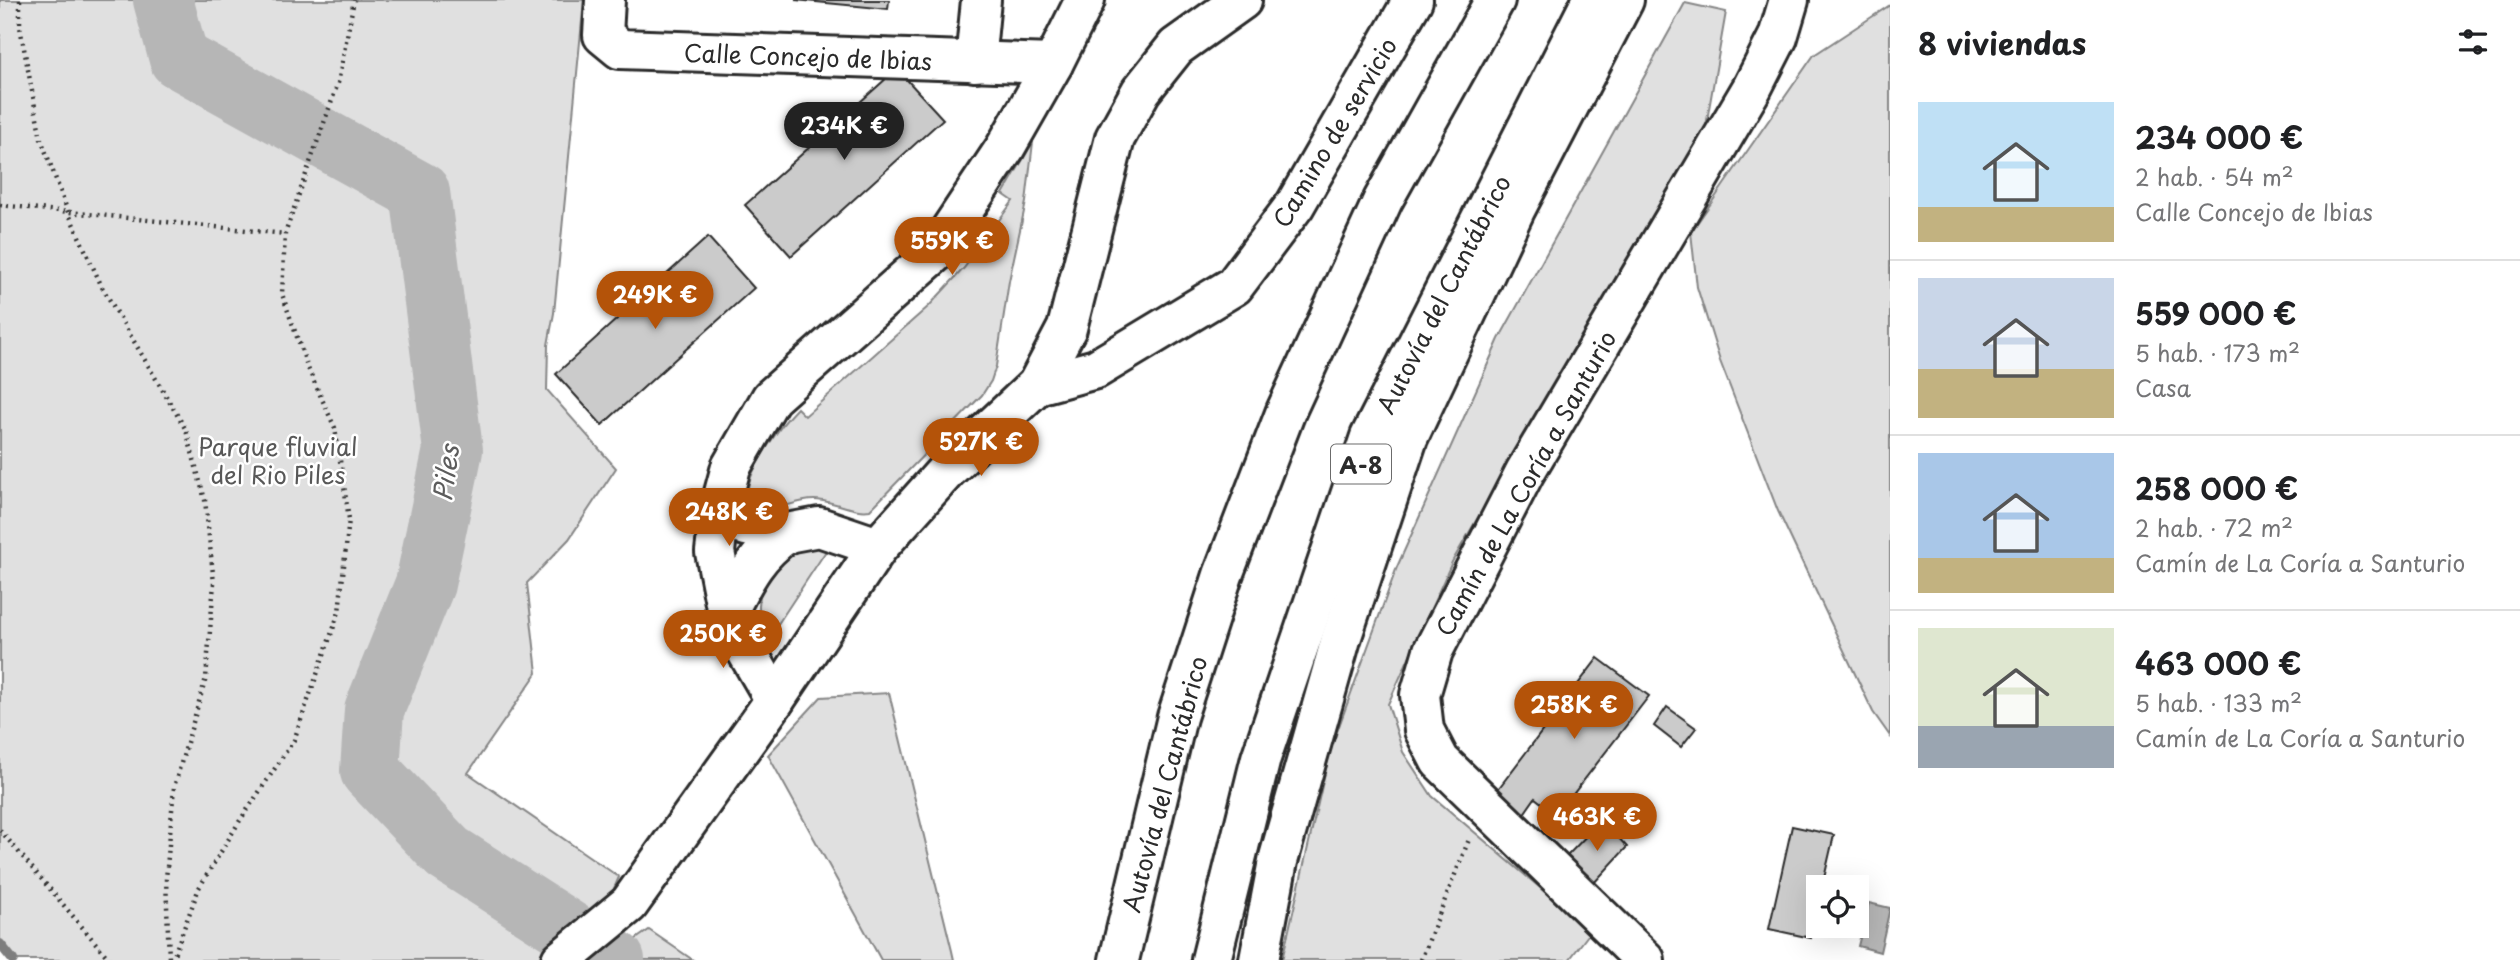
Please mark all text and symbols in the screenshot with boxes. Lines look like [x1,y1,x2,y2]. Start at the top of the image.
text: 8 viviendas [1918,20,2086,65]
icon: filters [2454,23,2492,61]
street label: Camino de servicio [1263,30,1405,234]
street label: Calle Concejo de Ibias [683,34,933,78]
pin: 234K € [787,102,901,162]
text: 234K € [800,107,888,142]
text: 234 000 € [2135,114,2303,159]
icon: home [1974,130,2058,214]
text: 2 hab. · 54 m² [2135,159,2294,194]
street label: Autovía del Cantábrico [1367,168,1519,420]
text: Calle Concejo de Ibias [2135,194,2373,229]
pin: 559K € [895,218,1009,277]
text: 559K € [910,222,994,257]
pin: 249K € [598,272,712,331]
text: 249K € [612,276,698,311]
text: 559 000 € [2135,290,2297,335]
icon: home [1974,306,2058,390]
street label: Camín de La Coría a Santurio [1426,324,1624,642]
text: 5 hab. · 173 m² [2135,335,2300,370]
text: Casa [2135,370,2191,405]
pin: 527K € [924,419,1038,478]
text: 527K € [939,423,1023,458]
park label: Parque fluvial del Rio Piles [198,428,358,492]
water label: Piles [422,440,469,503]
road number: A-8 [1331,445,1391,484]
text: 258 000 € [2135,465,2298,510]
icon: home [1974,481,2058,565]
pin: 248K € [672,489,786,548]
text: 248K € [685,493,773,528]
text: 2 hab. · 72 m² [2135,510,2293,545]
text: Camín de La Coría a Santurio [2135,545,2465,580]
pin: 250K € [666,610,780,670]
text: 250K € [679,615,767,650]
text: 463 000 € [2135,640,2301,685]
street label: Autovía del Cantábrico [1112,652,1216,916]
icon: home [1974,656,2058,740]
pin: 258K € [1517,682,1631,741]
text: 5 hab. · 133 m² [2135,685,2302,720]
text: 258K € [1530,686,1618,721]
text: Camín de La Coría a Santurio [2135,720,2465,755]
pin: 463K € [1540,794,1654,853]
text: 463K € [1553,798,1641,833]
map controls [1806,875,1869,938]
button: locate [1806,875,1869,938]

